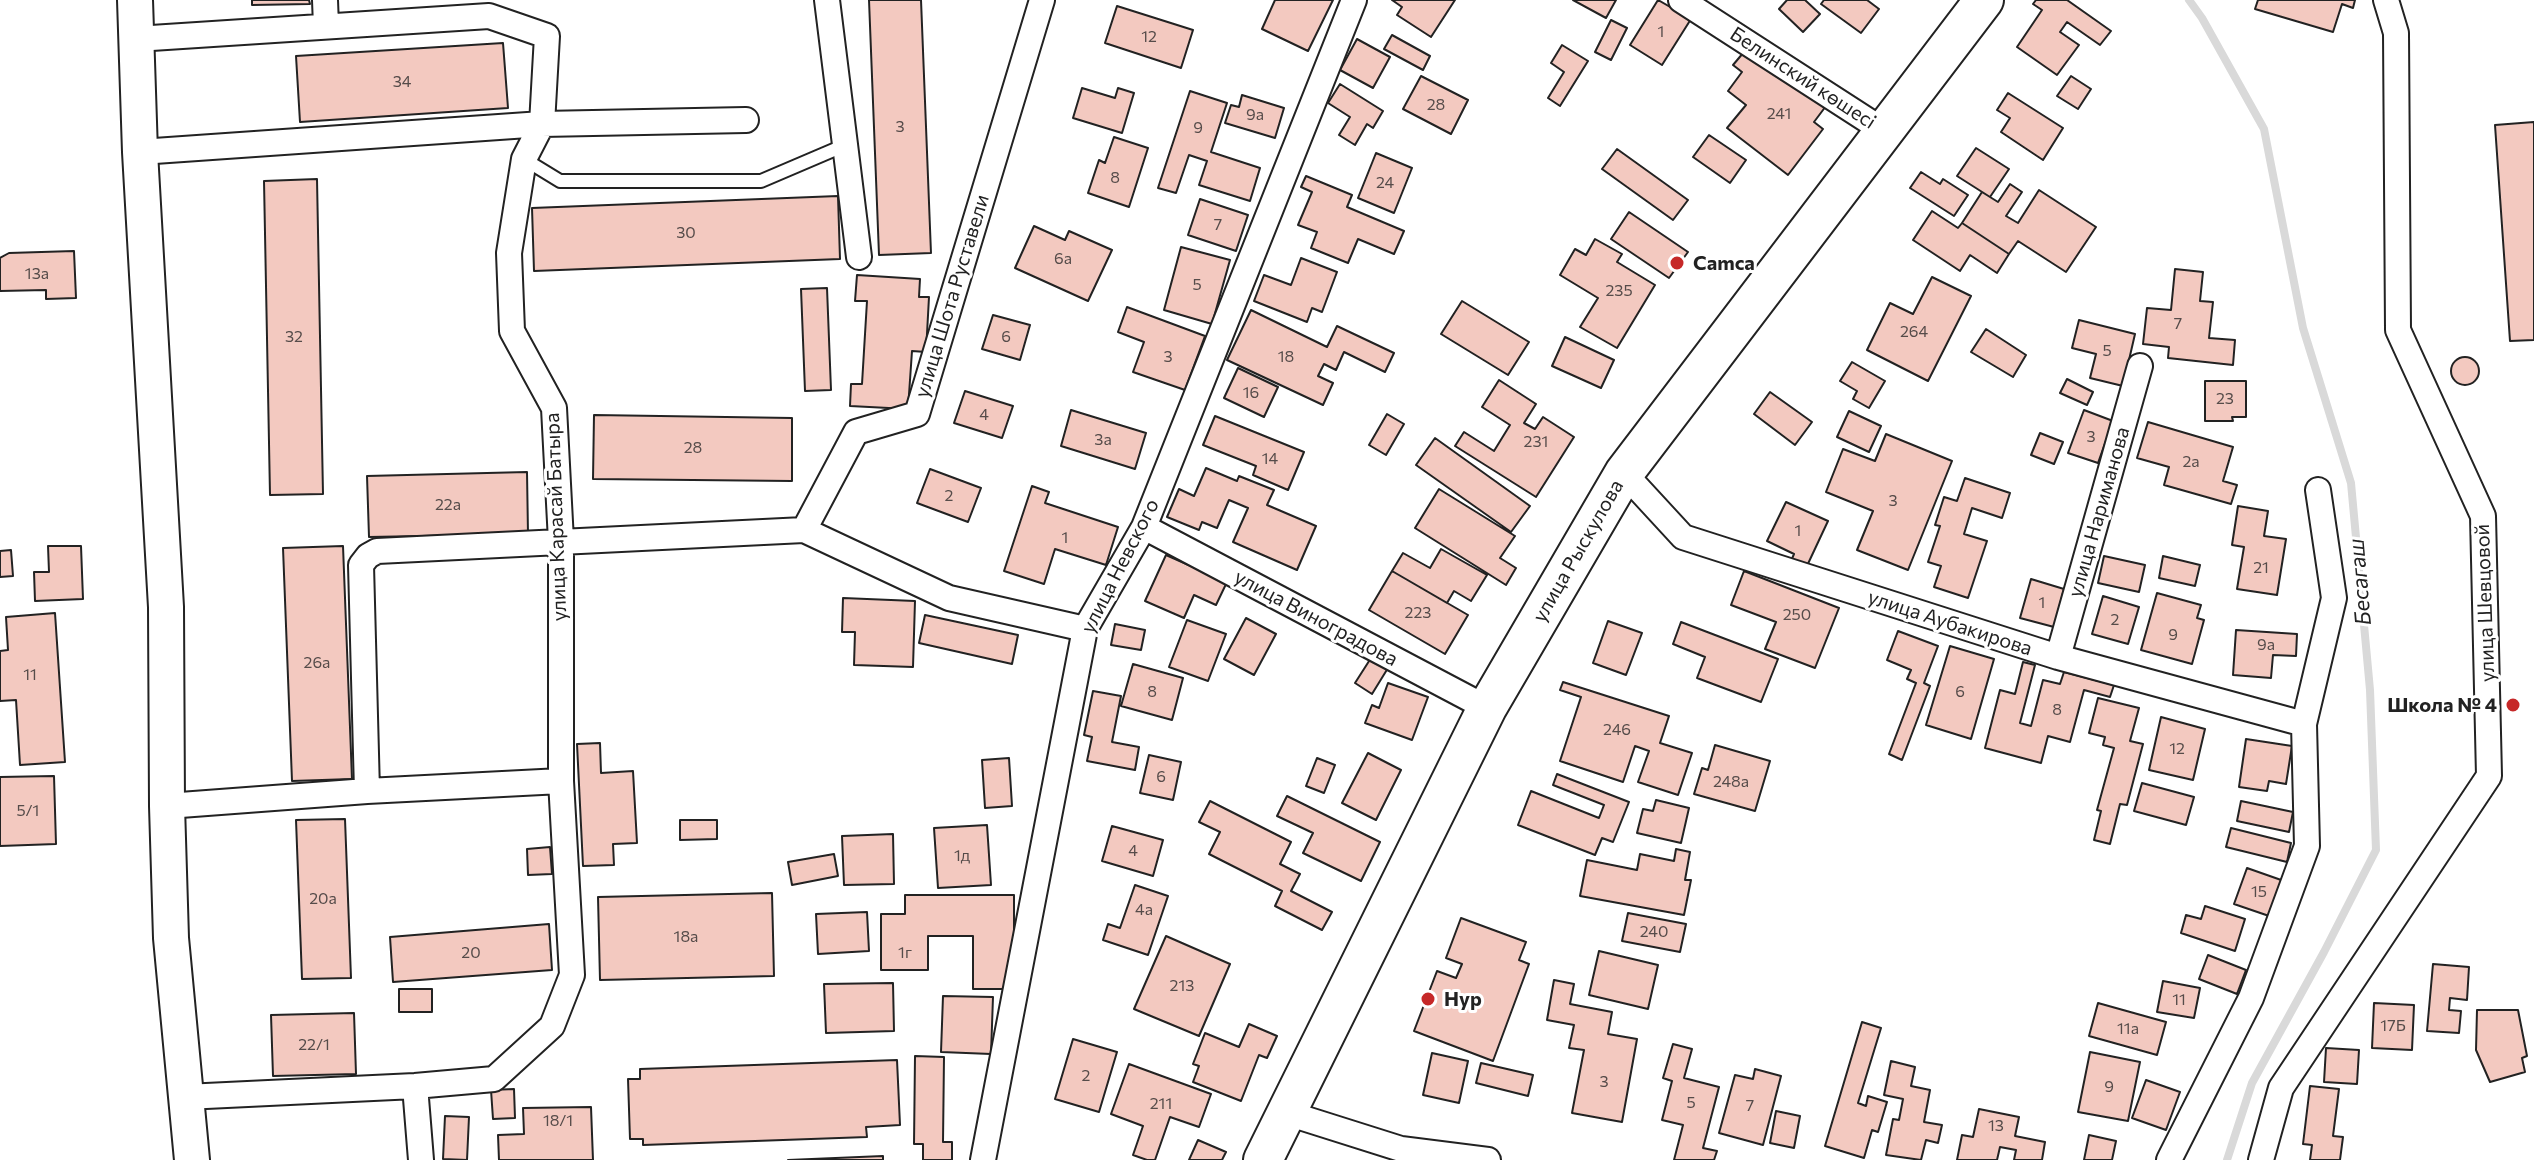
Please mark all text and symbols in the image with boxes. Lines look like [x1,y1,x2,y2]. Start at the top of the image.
house number: 1 [1658,22,1664,42]
street label: Белинский көшесi [1725,22,1881,134]
house number: 12 [1141,27,1157,47]
house number: 34 [393,72,411,92]
house number: 28 [1427,95,1445,115]
house number: 241 [1767,104,1791,124]
house number: 9а [1246,105,1264,125]
house number: 3 [895,117,905,137]
house number: 9 [1193,118,1203,138]
house number: 8 [1110,168,1120,188]
house number: 24 [1376,173,1394,193]
street label: улица Шота Руставели [910,191,994,401]
house number: 7 [1214,215,1222,235]
house number: 30 [676,223,696,243]
house number: 6а [1054,249,1072,269]
place label: Camca [1693,251,1755,275]
marker: Camca [1668,254,1686,272]
house number: 13а [25,264,49,284]
house number: 5 [1192,275,1202,295]
house number: 235 [1605,281,1633,301]
house number: 7 [2174,314,2182,334]
house number: 264 [1900,322,1928,342]
house number: 32 [285,327,303,347]
house number: 6 [1001,327,1011,347]
house number: 5 [2102,341,2112,361]
house number: 3 [1163,347,1173,367]
house number: 18 [1278,347,1294,367]
house number: 16 [1243,383,1259,403]
house number: 23 [2216,389,2234,409]
house number: 4 [979,405,989,425]
street label: улица Карасай Батыра [540,412,572,622]
street label: улица Нариманова [2063,424,2135,600]
house number: 3 [2086,427,2096,447]
house number: 3а [1094,430,1112,450]
house number: 231 [1524,432,1548,452]
house number: 28 [684,438,702,458]
house number: 14 [1262,449,1278,469]
house number: 2а [2182,452,2200,472]
street label: улица Рыскулова [1528,476,1628,626]
house number: 2 [945,486,953,506]
house number: 3 [1888,491,1898,511]
house number: 22a [435,495,461,515]
street label: улица Невского [1076,495,1164,637]
house number: 1 [1795,521,1801,541]
street label: улица Шевцовой [2470,524,2500,682]
house number: 1 [1062,528,1068,548]
water label: Бесагаш [2343,538,2377,626]
house number: 21 [2253,558,2269,578]
street label: улица Виноградова [1230,565,1402,671]
street label: улица Аубакирова [1865,585,2035,661]
house number: 1 [2039,593,2045,613]
house number: 223 [1405,603,1431,623]
house number: 250 [1783,605,1811,625]
house number: 2 [2111,610,2119,630]
house number: 9 [2168,625,2178,645]
house number: 9а [2257,635,2275,655]
house number: 26а [304,653,330,673]
house number: 11 [23,665,37,685]
house number: 8 [1147,682,1157,702]
house number: 6 [1955,682,1965,702]
place label: Школа № 4 [2387,693,2497,717]
marker: Школа № 4 [2504,696,2522,714]
house number: 8 [2052,700,2062,720]
house number: 246 [1603,720,1631,740]
house number: 12 [2169,739,2185,759]
house number: 6 [1156,767,1166,787]
house number: 248а [1713,772,1749,792]
house number: 5/1 [17,801,39,821]
house number: 4 [1128,841,1138,861]
house number: 1д [954,846,970,866]
house number: 15 [2251,882,2267,902]
house number: 20а [309,889,337,909]
house number: 4а [1135,900,1153,920]
house number: 240 [1640,922,1668,942]
house number: 18a [674,927,698,947]
house number: 20 [461,943,481,963]
house number: 1г [898,943,912,963]
house number: 213 [1170,976,1194,996]
place label: Hyp [1444,987,1482,1011]
marker: Hyp [1419,990,1437,1008]
house number: 11 [2172,990,2186,1010]
house number: 17Б [2380,1016,2406,1036]
house number: 11а [2117,1019,2139,1039]
house number: 22/1 [298,1035,330,1055]
house number: 2 [1082,1066,1090,1086]
house number: 3 [1599,1072,1609,1092]
house number: 9 [2104,1077,2114,1097]
house number: 5 [1686,1093,1696,1113]
house number: 211 [1150,1094,1172,1114]
house number: 7 [1746,1096,1754,1116]
house number: 18/1 [543,1111,573,1131]
house number: 13 [1988,1116,2004,1136]

